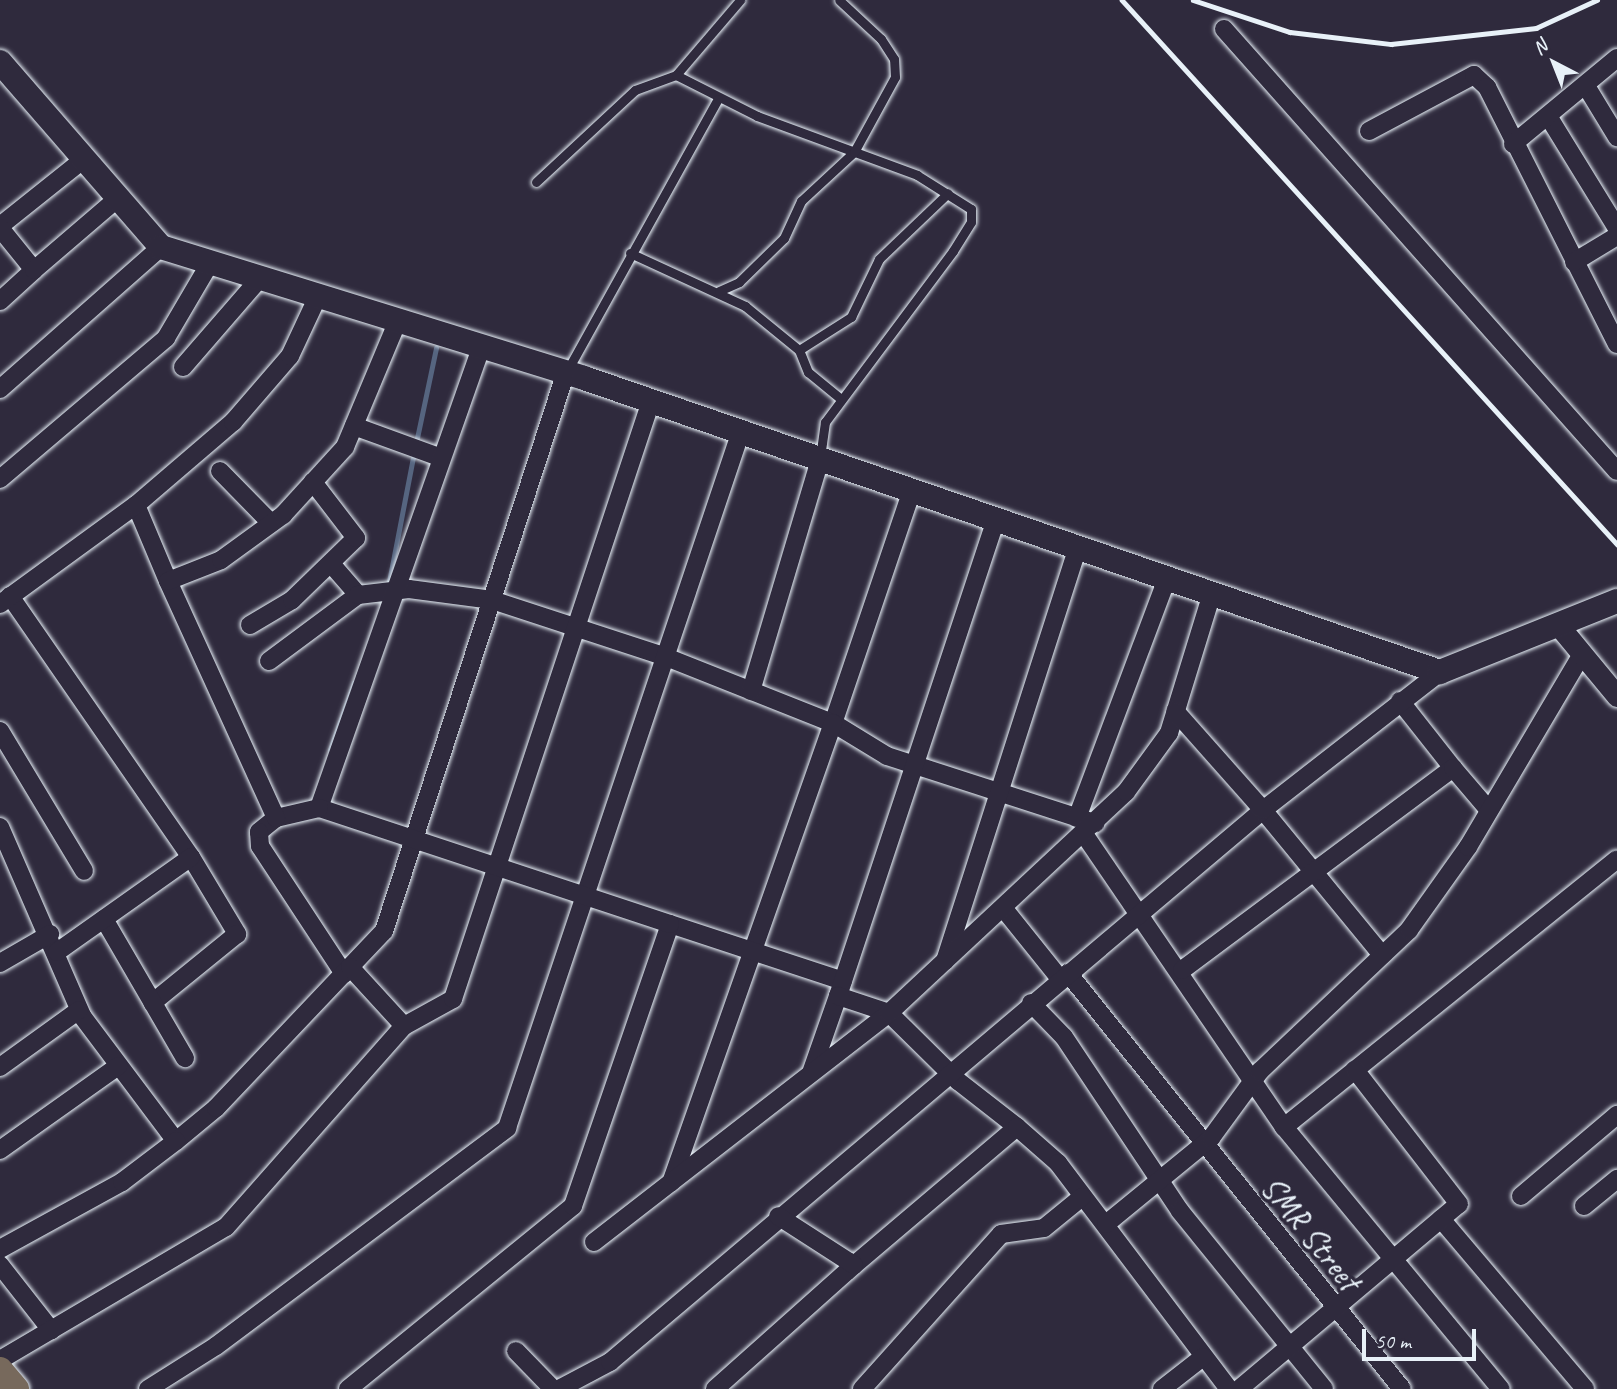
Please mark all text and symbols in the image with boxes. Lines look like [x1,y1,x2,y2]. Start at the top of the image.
north arrow [1519,28,1589,98]
text: N [1528,35,1552,60]
street label: SMR Street [1252,1169,1368,1299]
scale bar [1365,1316,1479,1360]
text: 50 m [1375,1328,1411,1354]

